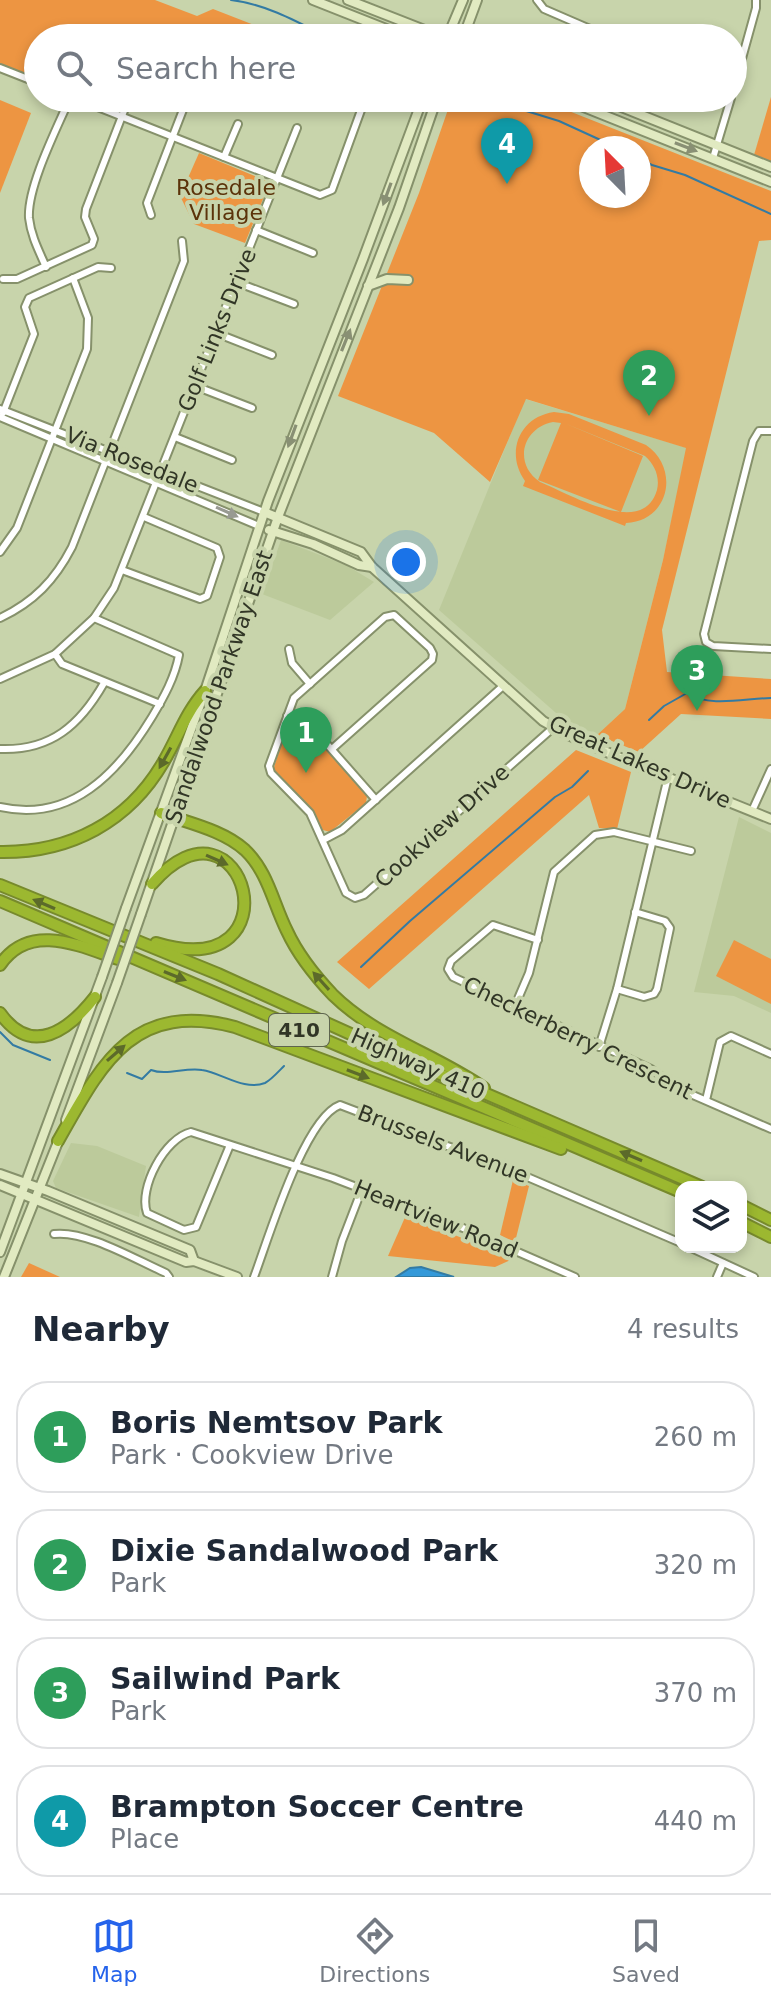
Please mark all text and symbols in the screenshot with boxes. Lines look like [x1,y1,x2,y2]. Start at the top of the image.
search box [24,24,747,112]
icon: search [52,46,96,90]
text: Search here [116,51,296,86]
pin: 4 [481,118,533,184]
north arrow [579,136,651,208]
one-way arrow [674,141,698,154]
park label: Rosedale Village [176,175,276,225]
one-way arrow [380,182,393,206]
street label: Golf Links Drive [173,245,261,415]
one-way arrow [340,328,353,352]
pin: 2 [623,350,675,416]
street label: Via Rosedale [62,422,202,498]
one-way arrow [286,424,298,448]
one-way arrow [215,505,239,518]
your location [386,542,426,582]
street label: Sandalwood Parkway East [160,547,278,827]
pin: 3 [671,645,723,711]
pin: 1 [280,707,332,773]
street label: Great Lakes Drive [545,711,735,813]
one-way arrow [159,747,172,770]
street label: Cookview Drive [370,759,514,893]
one-way arrow [206,853,229,867]
one-way arrow [32,898,56,911]
one-way arrow [163,969,187,982]
one-way arrow [313,972,331,991]
street label: Checkerberry Crescent [459,972,697,1105]
road number: 410 [269,1014,329,1046]
street label: Highway 410 [347,1023,489,1105]
one-way arrow [106,1045,126,1062]
one-way arrow [346,1068,370,1081]
street label: Brussels Avenue [354,1100,532,1188]
one-way arrow [619,1149,643,1162]
street label: Heartview Road [351,1175,521,1263]
map controls [675,1181,747,1253]
button: layers [675,1181,747,1253]
text: Nearby [32,1309,170,1349]
text: 4 results [627,1314,739,1344]
text: Boris Nemtsov Park [110,1405,443,1440]
text: 1 [51,1422,69,1452]
text: 260 m [654,1422,737,1452]
text: Park · Cookview Drive [110,1440,393,1470]
text: Dixie Sandalwood Park [110,1533,498,1568]
text: 2 [51,1550,69,1580]
text: 320 m [654,1550,737,1580]
text: Park [110,1568,166,1598]
text: Sailwind Park [110,1661,340,1696]
text: 3 [51,1678,69,1708]
text: 370 m [654,1678,737,1708]
text: Park [110,1696,166,1726]
text: Brampton Soccer Centre [110,1789,524,1824]
text: 4 [51,1806,69,1836]
text: 440 m [654,1806,737,1836]
text: Place [110,1824,179,1854]
tab: Map [91,1914,137,1987]
tab: Directions [319,1914,430,1987]
tab: Saved [612,1914,680,1987]

